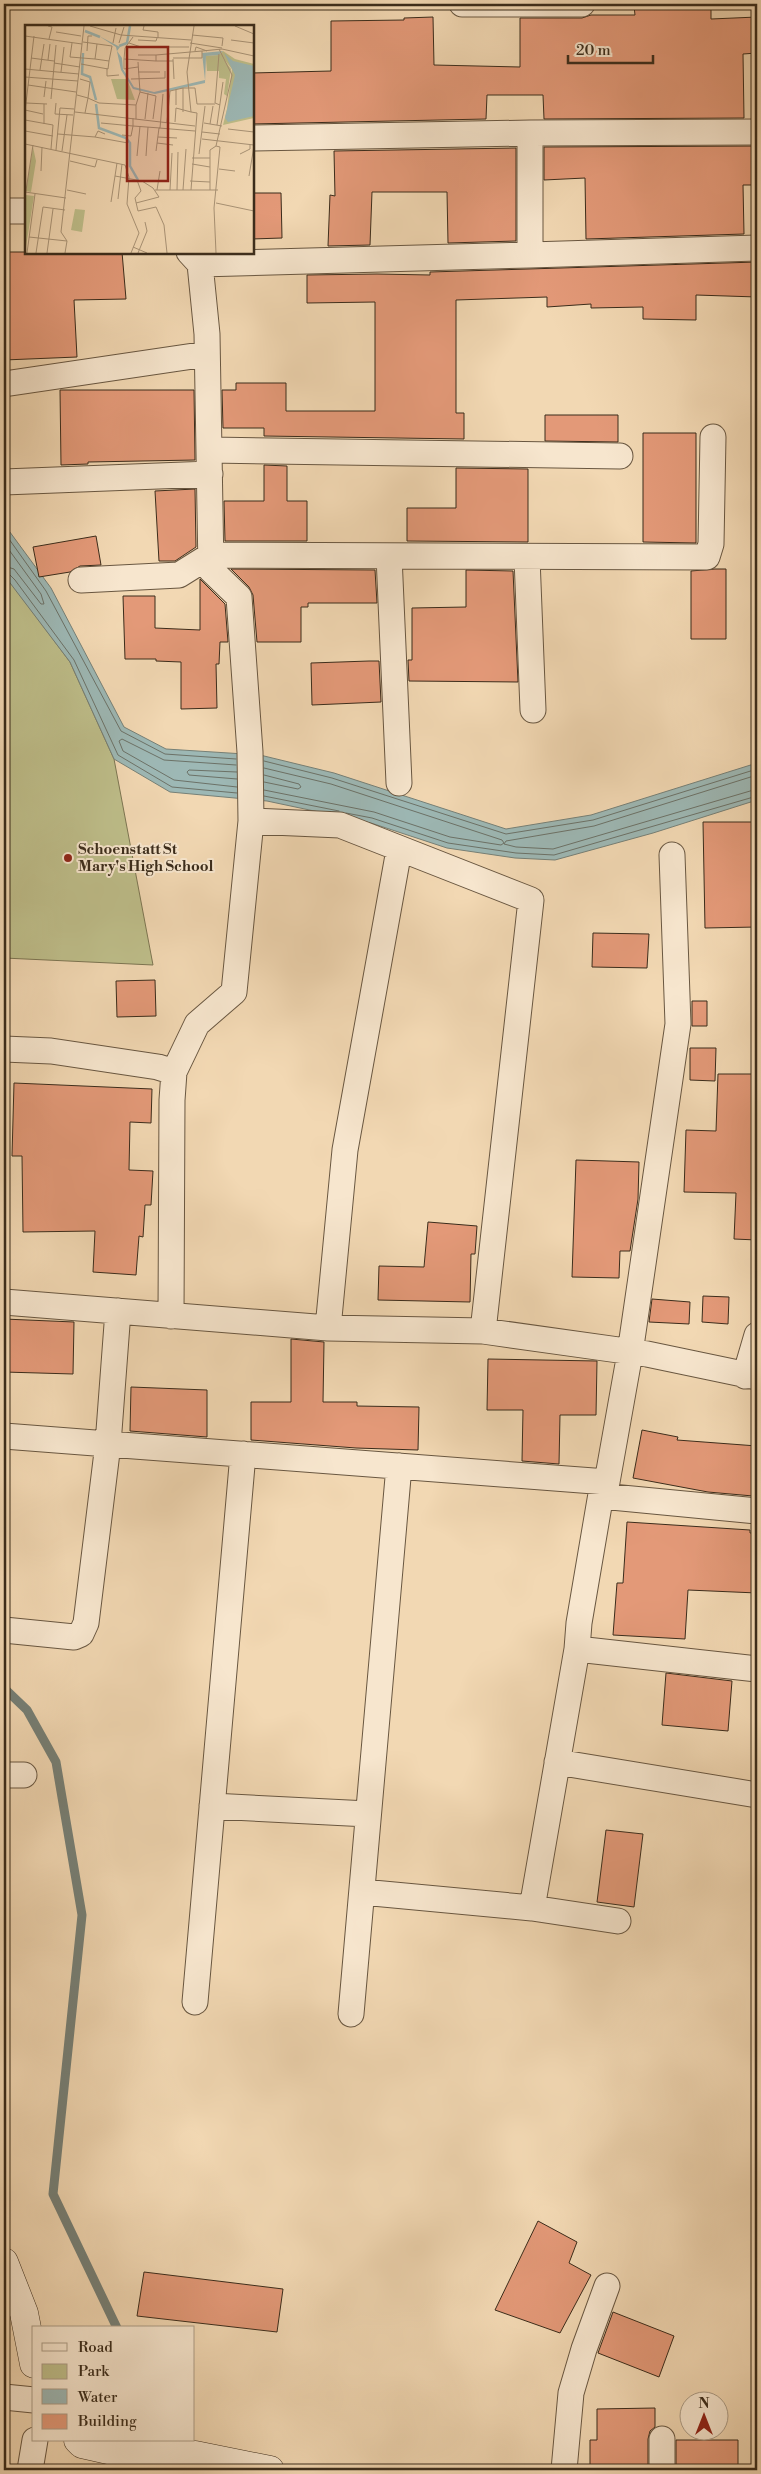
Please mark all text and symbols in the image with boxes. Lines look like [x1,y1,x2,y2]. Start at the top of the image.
inset map [25,25,254,254]
scale bar [568,32,654,64]
text: 20 m [576,41,611,60]
place label: Schoenstatt St Mary's High School [78,840,214,876]
marker: Schoenstatt St Mary's High School [62,852,74,864]
legend [32,2326,195,2442]
text: Road [78,2338,113,2357]
text: Park [78,2362,110,2381]
text: Water [77,2388,118,2407]
north arrow [678,2392,728,2442]
text: N [698,2395,710,2413]
text: Building [77,2412,137,2431]

